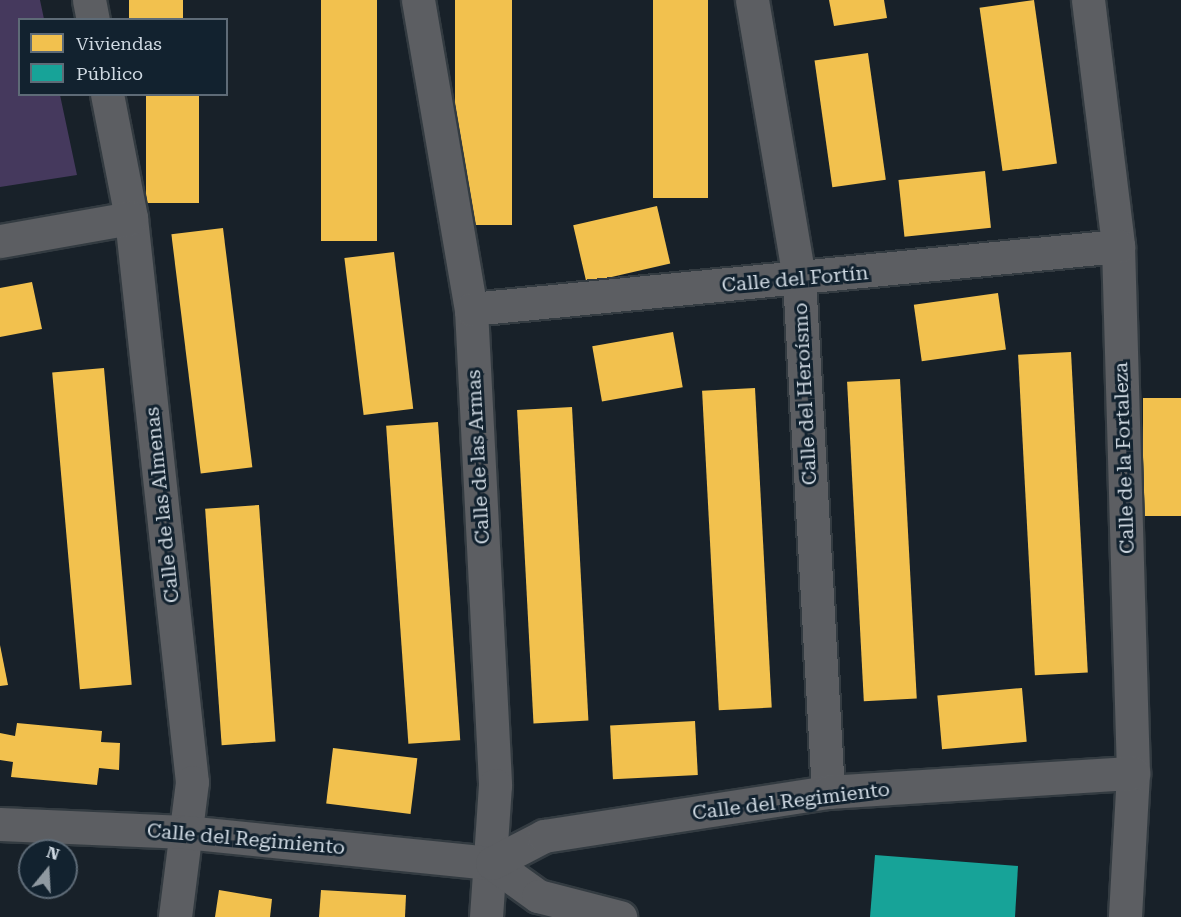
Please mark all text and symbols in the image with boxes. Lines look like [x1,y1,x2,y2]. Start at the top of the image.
legend [18,18,228,96]
text: Viviendas [76,33,162,54]
text: Público [76,63,143,84]
street label: Calle del Fortín [721,261,869,297]
street label: Calle del Heroísmo [788,302,822,486]
street label: Calle de la Fortaleza [1109,362,1139,554]
street label: Calle de las Armas [461,369,495,545]
street label: Calle de las Almenas [140,406,184,604]
street label: Calle del Regimiento [691,777,891,825]
street label: Calle del Regimiento [146,818,346,860]
north arrow [18,839,78,899]
text: N [44,842,62,864]

